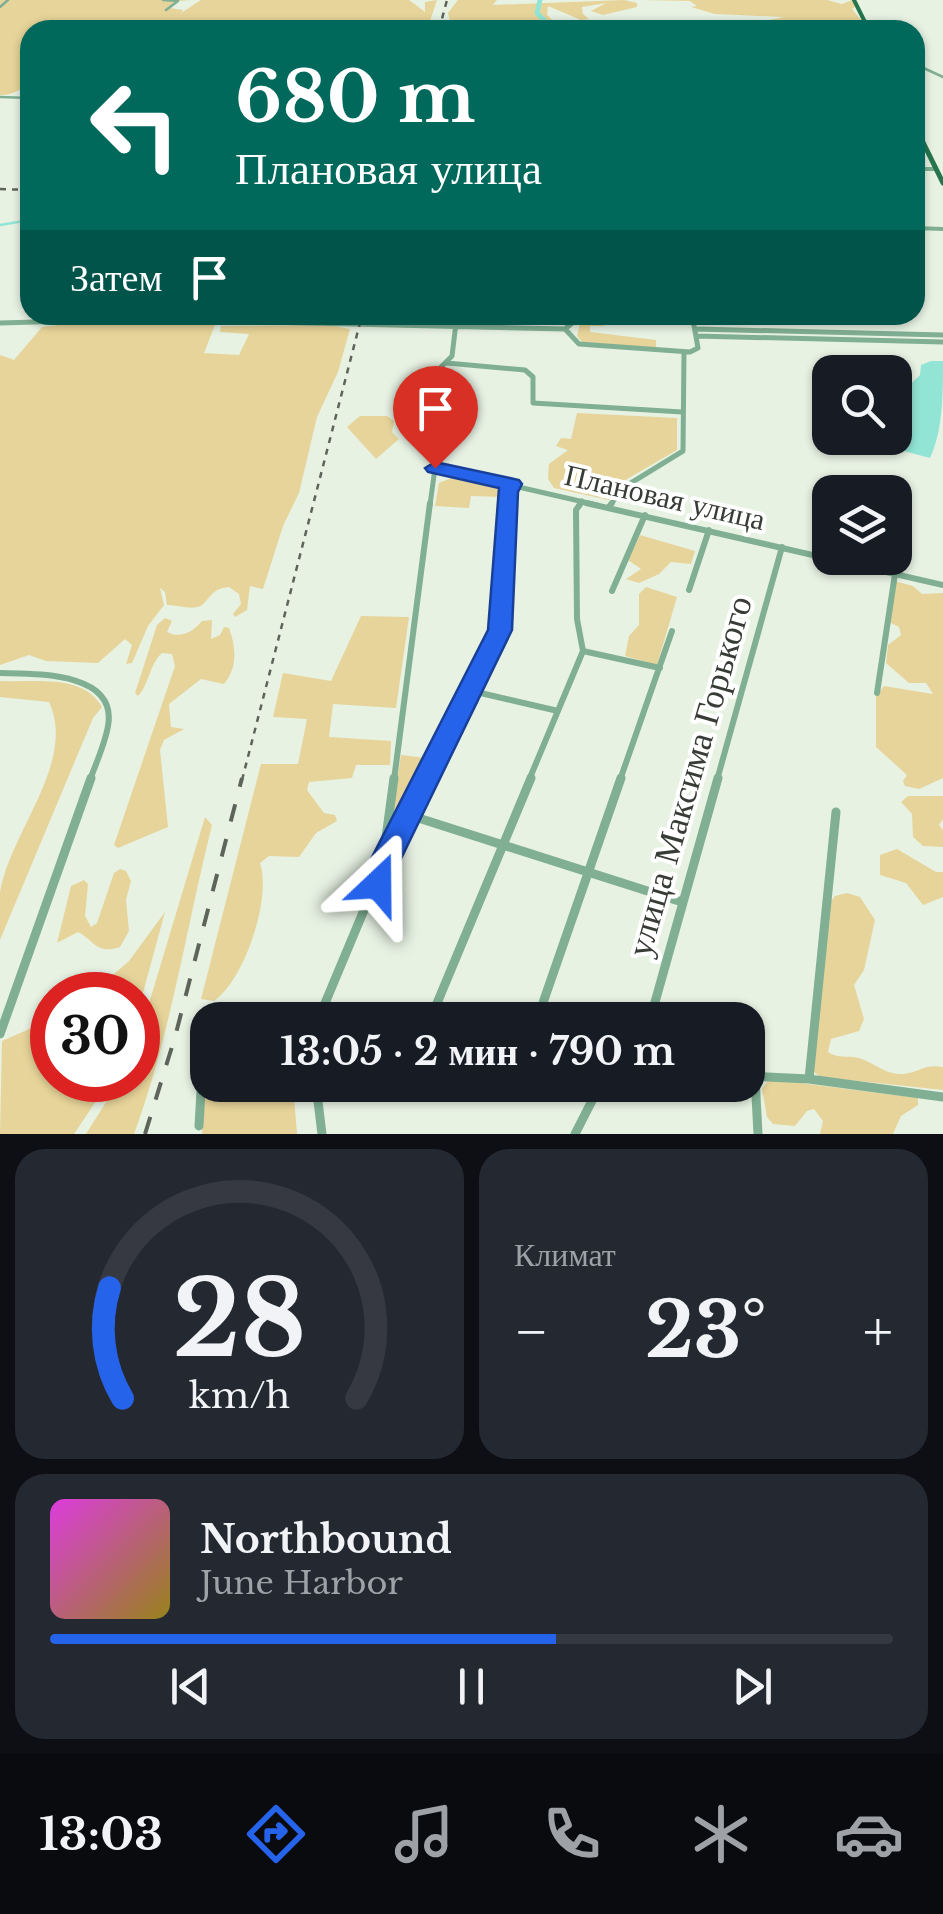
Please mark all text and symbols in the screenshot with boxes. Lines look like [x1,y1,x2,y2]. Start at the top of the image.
text: 680 m [235,54,476,141]
icon: left [70,60,200,190]
text: Плановая улица [235,140,542,196]
icon: arrive [182,250,237,305]
text: Затем [70,254,162,301]
map controls [812,355,912,575]
button: search [812,355,912,455]
pin [393,366,478,469]
icon: arrive [408,381,463,436]
street label: Плановая улица [561,456,769,538]
button: layers [812,475,912,575]
street label: улица Максима Горького [617,591,761,961]
position arrow [326,832,430,936]
speed limit sign: 30 [30,972,160,1102]
text: 13:05 · 2 мин · 790 m [280,1028,675,1075]
text: Климат [514,1235,616,1275]
text: 28 [173,1255,306,1384]
text: 23° [645,1284,767,1377]
text: − [514,1298,549,1366]
text: + [863,1298,893,1366]
text: km/h [189,1373,290,1418]
text: Northbound [200,1516,452,1563]
text: June Harbor [200,1563,403,1603]
icon: previous [163,1659,218,1714]
icon: pause [444,1659,499,1714]
icon: next [725,1659,780,1714]
icon: directions [241,1799,311,1869]
icon: music [389,1799,459,1869]
icon: phone [537,1799,607,1869]
icon: climate [686,1799,756,1869]
icon: car [834,1799,904,1869]
text: 13:03 [39,1806,163,1862]

